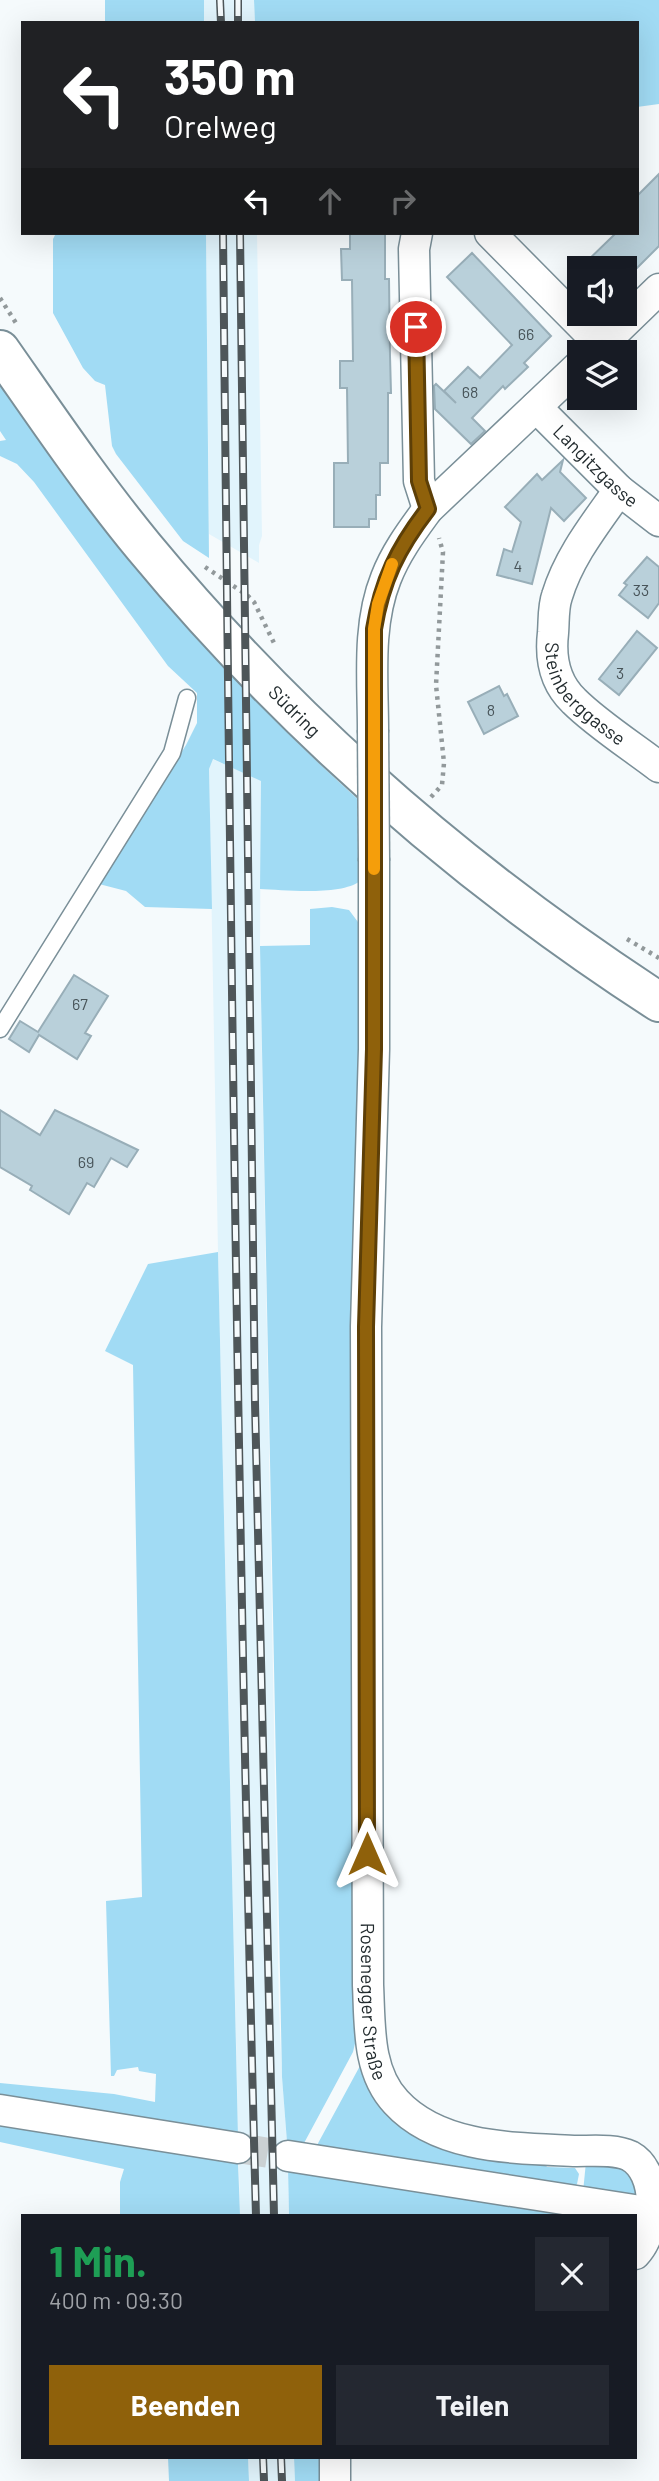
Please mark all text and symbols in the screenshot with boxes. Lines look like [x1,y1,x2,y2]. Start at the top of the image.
text: 350 m [164,46,296,105]
icon: left [49,49,140,140]
text: Orelweg [164,106,277,144]
icon: left [238,182,276,220]
icon: ahead [311,182,349,220]
icon: right [384,182,422,220]
map controls [567,256,637,410]
button: sound [567,256,637,326]
pin [386,297,446,357]
icon: arrive [397,308,435,346]
house number: 66 [518,324,534,343]
button: layers [567,340,637,410]
house number: 68 [462,382,478,401]
street label: Langitzgasse [549,419,643,512]
house number: 4 [514,556,522,575]
house number: 33 [633,580,649,599]
street label: Steinberggasse [541,642,630,750]
house number: 3 [616,663,624,682]
street label: Südring [264,680,326,741]
house number: 8 [487,700,495,719]
house number: 67 [72,994,88,1013]
house number: 69 [78,1152,94,1171]
position arrow [330,1817,404,1891]
street label: Rosenegger Straße [357,1923,392,2083]
text: 1 Min. [49,2235,147,2285]
button: close [535,2237,609,2311]
text: 400 m · 09:30 [49,2286,183,2314]
button: Beenden [49,2365,322,2445]
button: Teilen [336,2365,609,2445]

